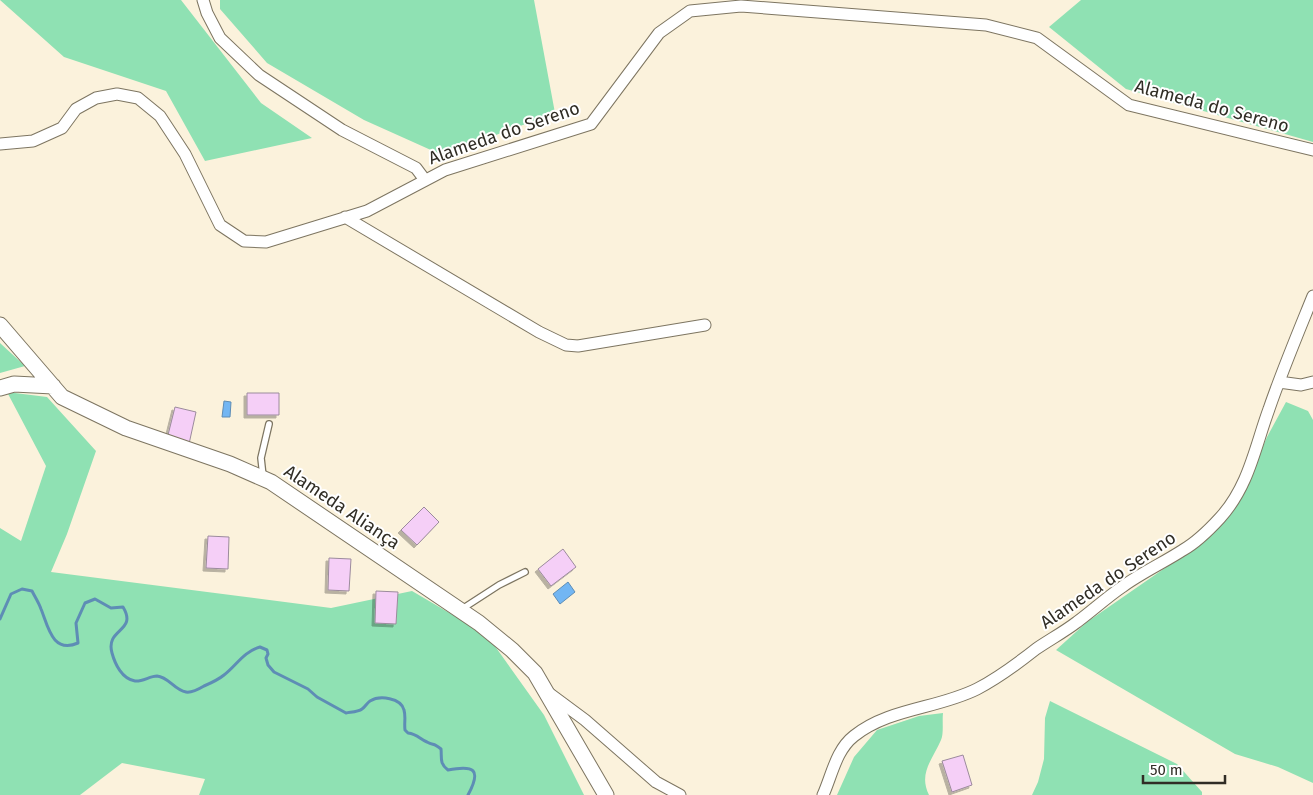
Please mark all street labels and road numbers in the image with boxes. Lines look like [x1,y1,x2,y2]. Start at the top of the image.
street label: Alameda do Sereno [1132,75,1292,137]
street label: Alameda do Sereno [425,97,583,169]
street label: Alameda Aliança [280,460,404,554]
street label: Alameda do Sereno [1036,526,1180,634]

